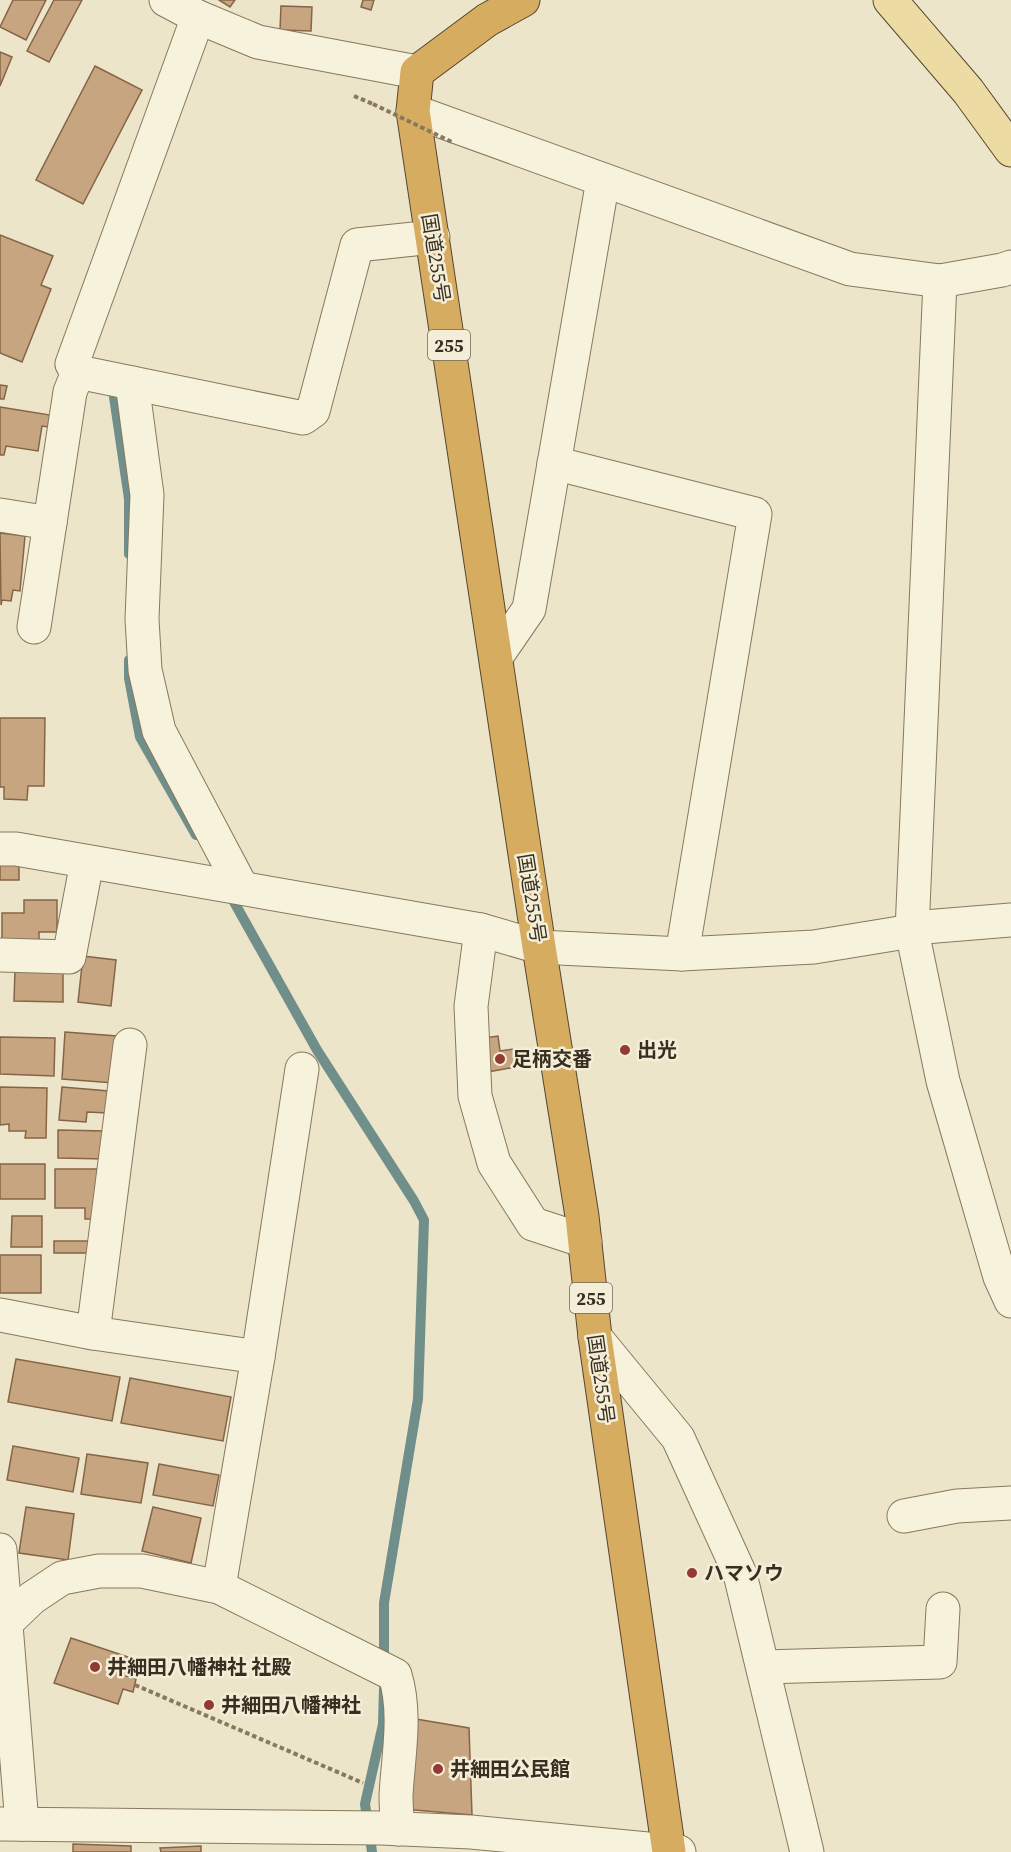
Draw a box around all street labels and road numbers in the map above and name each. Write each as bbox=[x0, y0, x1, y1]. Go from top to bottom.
street label: 国道255号 bbox=[415, 211, 457, 305]
road number: 255 bbox=[428, 330, 470, 360]
street label: 国道255号 bbox=[511, 851, 553, 945]
road number: 255 bbox=[570, 1283, 612, 1313]
street label: 国道255号 bbox=[581, 1332, 621, 1426]

